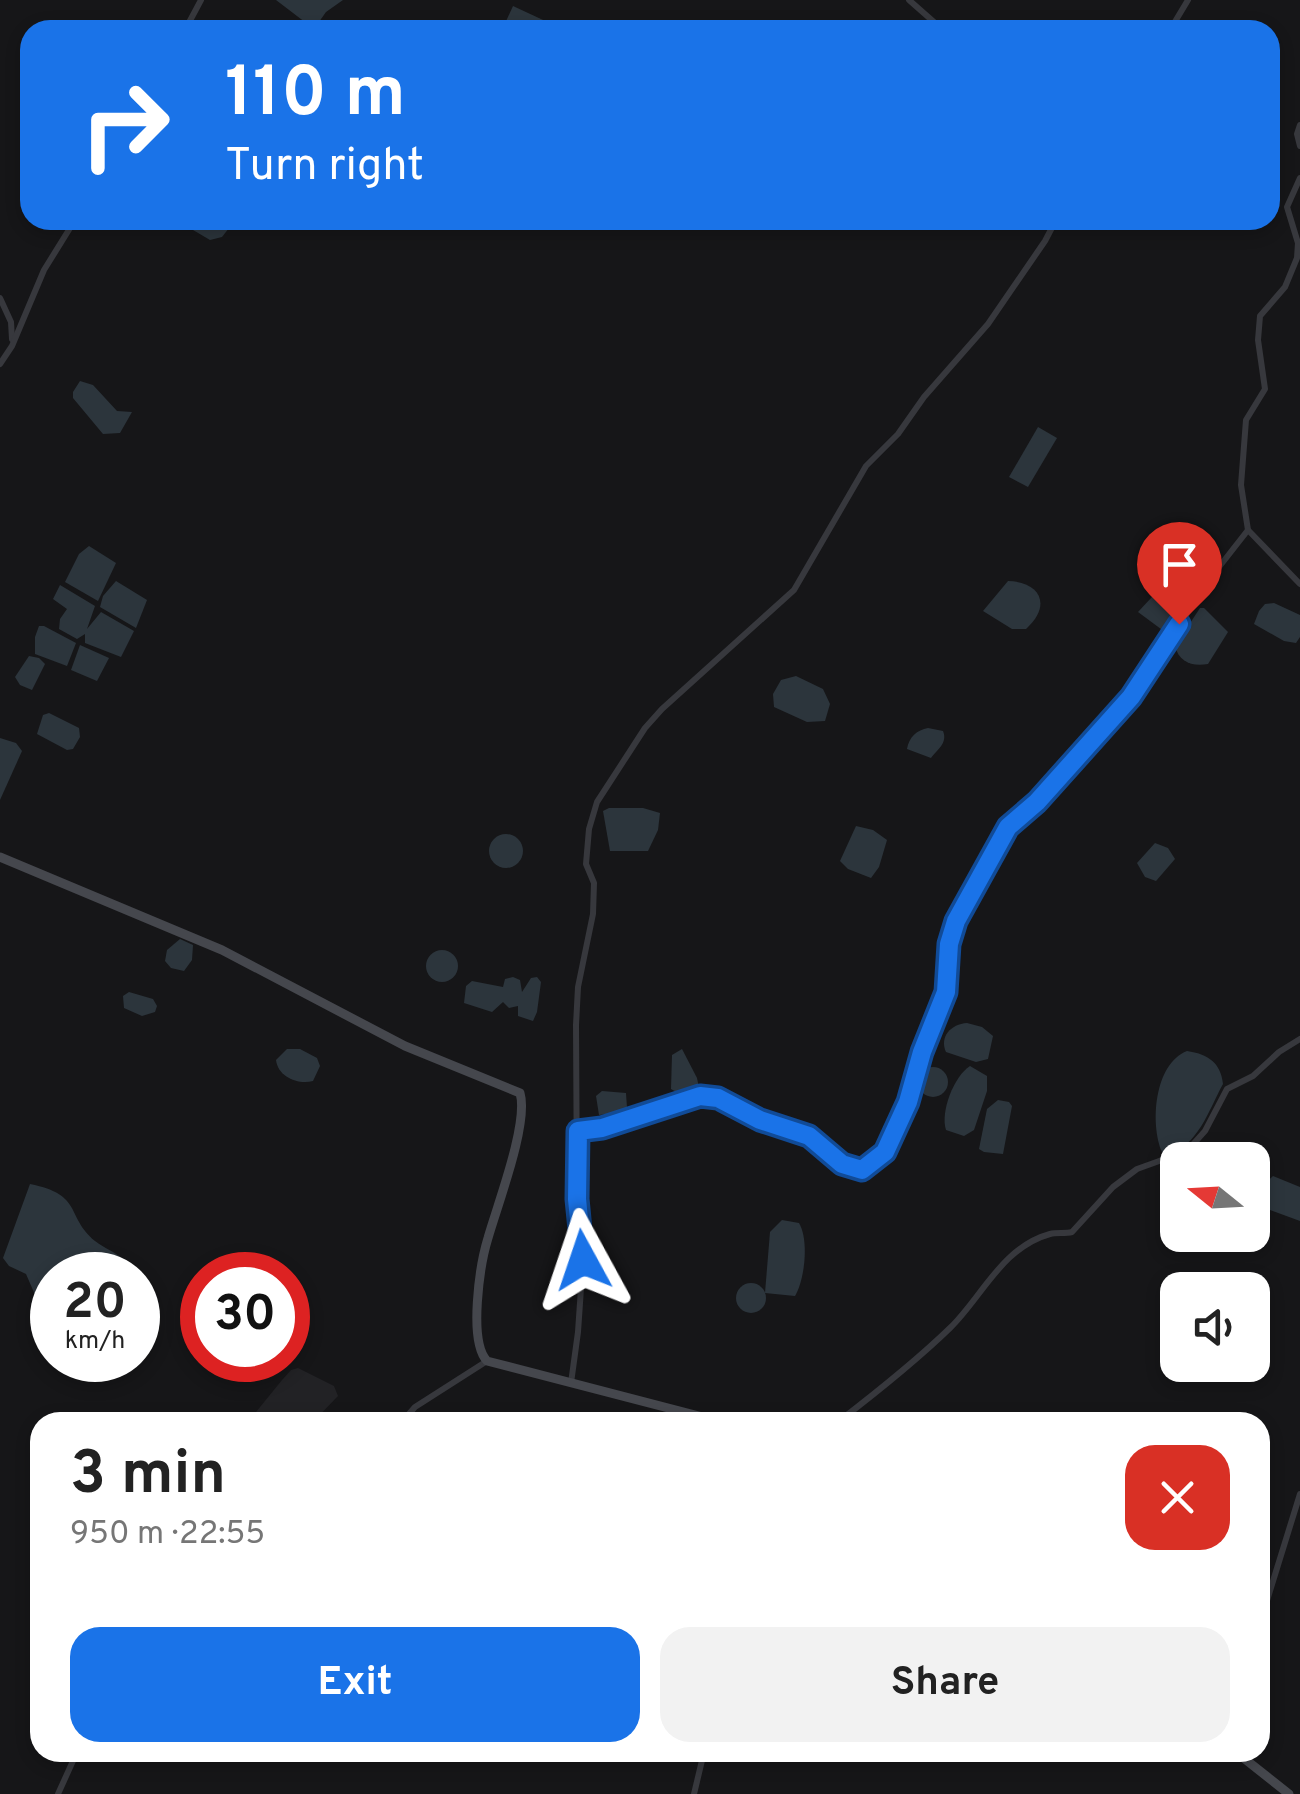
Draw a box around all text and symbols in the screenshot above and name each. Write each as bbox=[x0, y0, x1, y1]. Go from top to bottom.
text: 110 m bbox=[225, 52, 406, 141]
icon: right bbox=[60, 60, 190, 190]
text: Turn right bbox=[225, 139, 424, 196]
pin bbox=[1137, 522, 1222, 625]
icon: arrive bbox=[1152, 537, 1207, 592]
north arrow bbox=[1160, 1142, 1270, 1252]
map controls bbox=[1160, 1142, 1270, 1382]
position arrow bbox=[531, 1208, 635, 1312]
speed limit sign: 30 bbox=[180, 1252, 310, 1382]
button: sound bbox=[1160, 1272, 1270, 1382]
text: 20 bbox=[63, 1273, 127, 1336]
text: km/h bbox=[65, 1326, 125, 1358]
text: 3 min bbox=[70, 1439, 226, 1515]
button: close bbox=[1125, 1445, 1230, 1550]
text: 950 m · 22:55 bbox=[70, 1515, 265, 1555]
button: Exit bbox=[70, 1627, 640, 1742]
button: Share bbox=[660, 1627, 1230, 1742]

